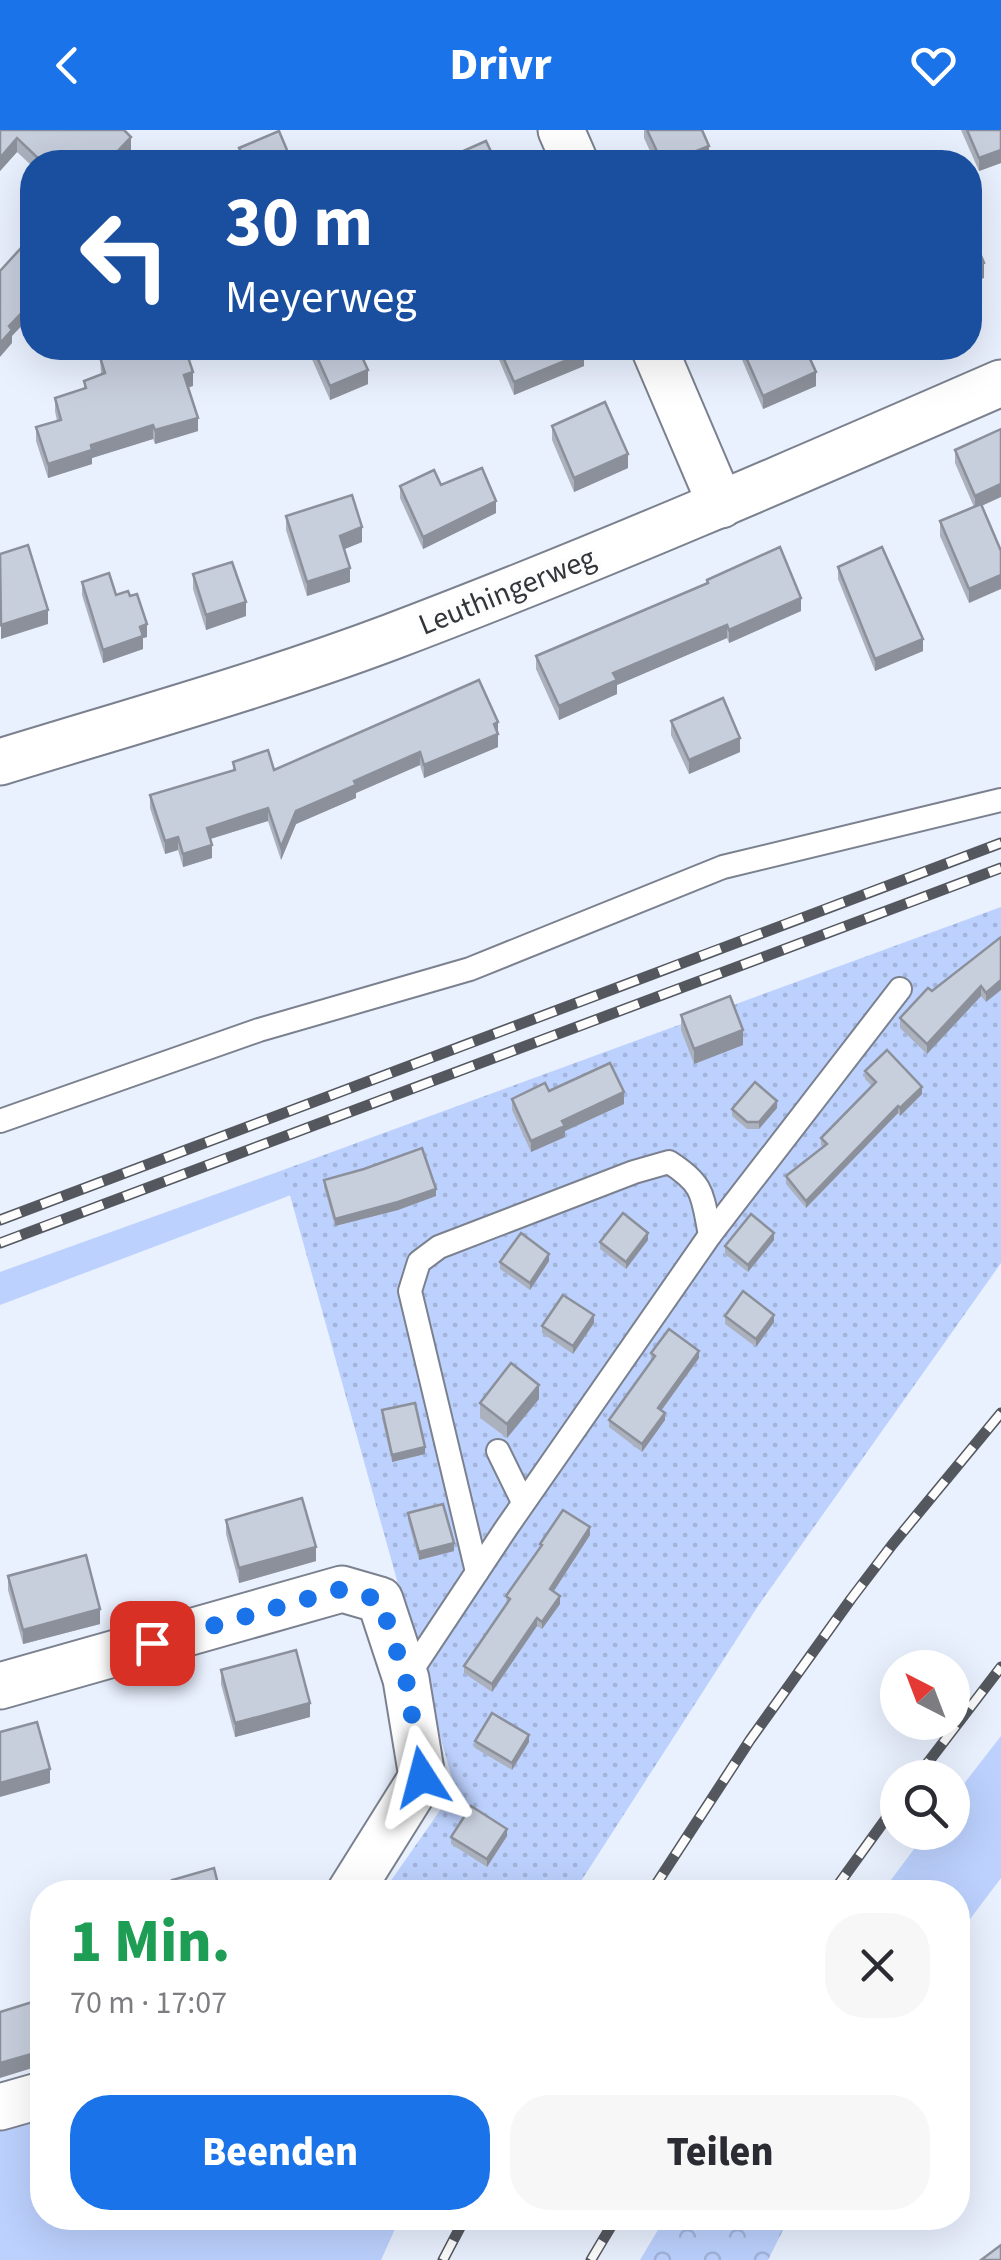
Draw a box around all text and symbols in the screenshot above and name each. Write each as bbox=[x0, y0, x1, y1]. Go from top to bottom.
text: Drivr bbox=[449, 33, 552, 97]
icon: back bbox=[40, 38, 95, 93]
icon: heart bbox=[906, 38, 961, 93]
text: 30 m bbox=[225, 173, 373, 273]
icon: left bbox=[60, 190, 190, 320]
text: Meyerweg bbox=[225, 266, 417, 330]
street label: Leuthingerweg bbox=[412, 536, 602, 646]
pin bbox=[110, 1601, 195, 1686]
icon: arrive bbox=[125, 1616, 180, 1671]
north arrow bbox=[880, 1650, 970, 1740]
map controls bbox=[880, 1650, 970, 1850]
position arrow bbox=[370, 1725, 474, 1829]
button: search bbox=[880, 1760, 970, 1850]
text: 1 Min. bbox=[70, 1900, 230, 1985]
button: close bbox=[825, 1913, 930, 2018]
text: 70 m · 17:07 bbox=[70, 1980, 227, 2026]
button: Beenden bbox=[70, 2095, 490, 2210]
button: Teilen bbox=[510, 2095, 930, 2210]

